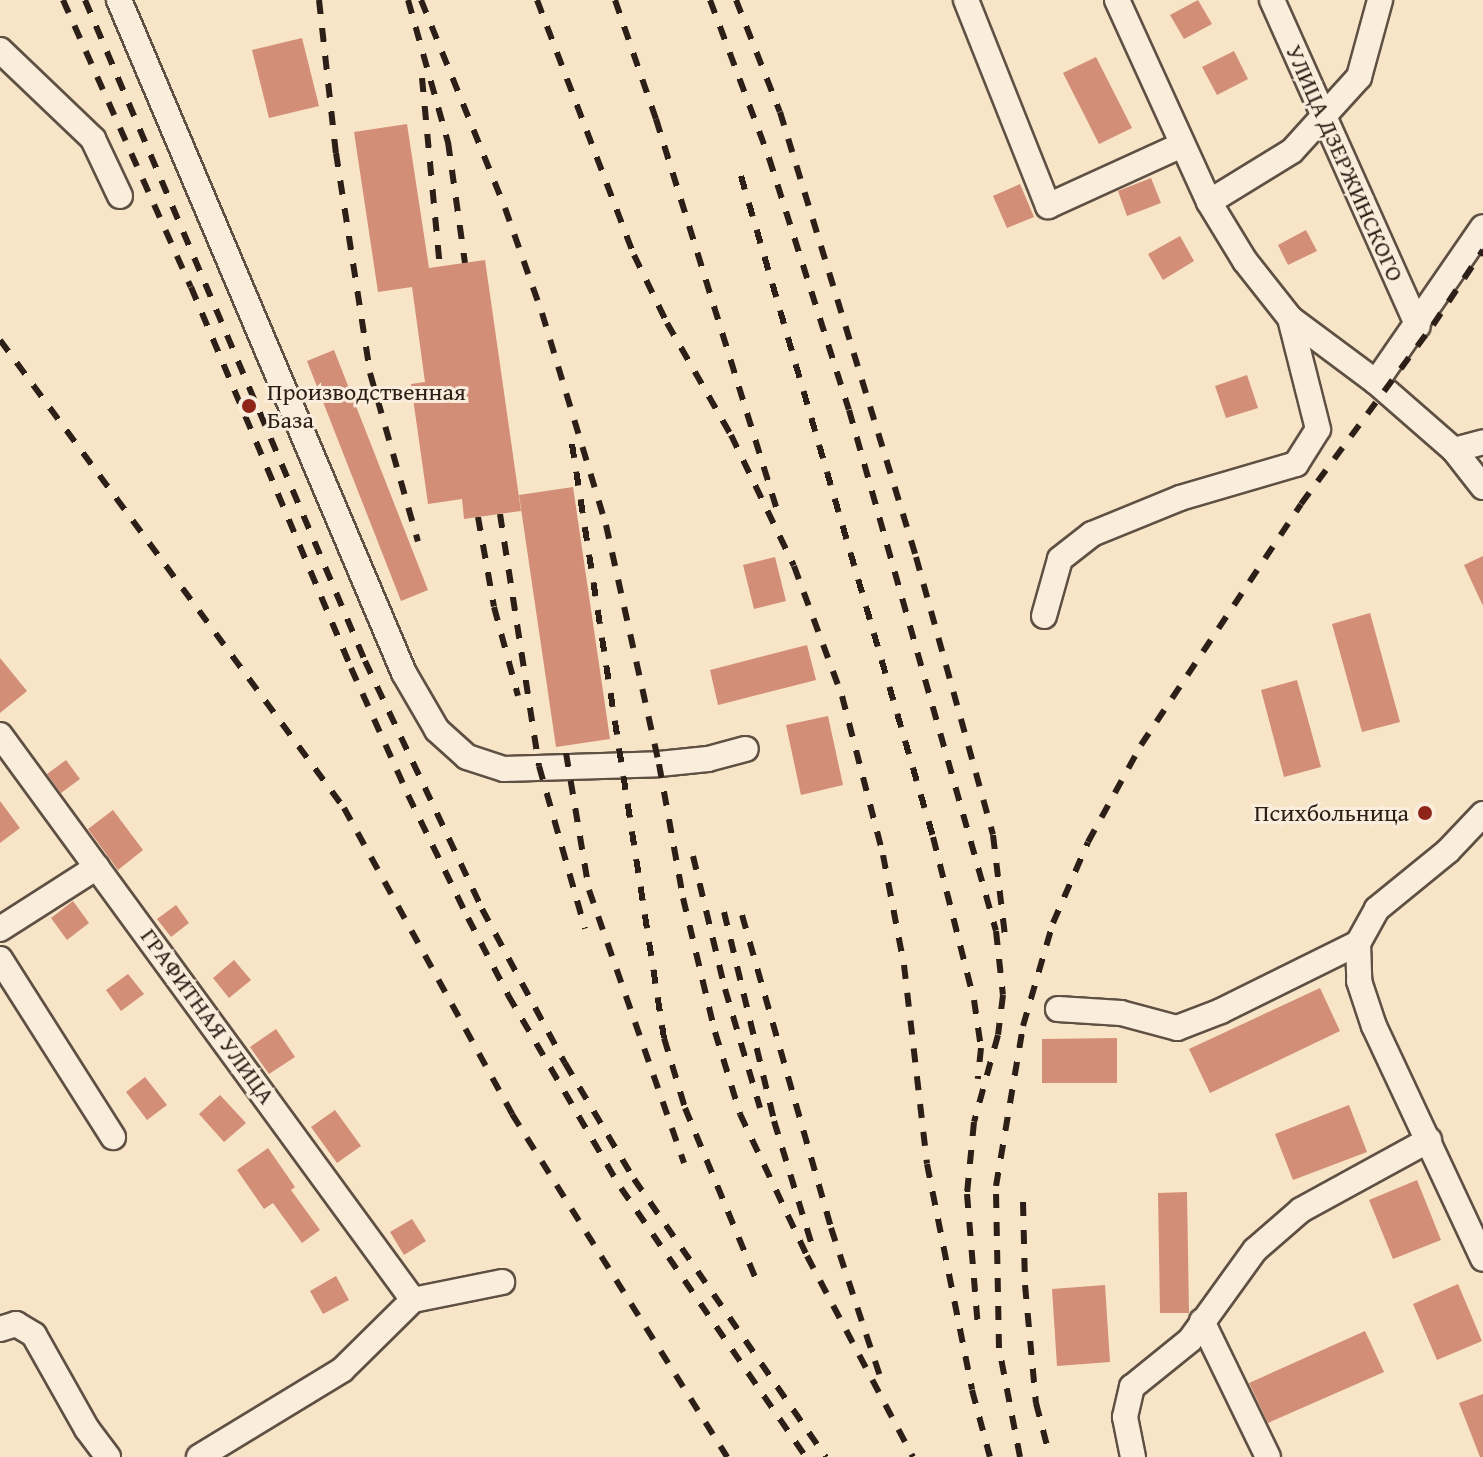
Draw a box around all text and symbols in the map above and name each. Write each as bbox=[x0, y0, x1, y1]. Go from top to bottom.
street label: УЛИЦА ДЗЕРЖИНСКОГО bbox=[1280, 40, 1410, 286]
place label: Производственная База bbox=[267, 378, 466, 434]
marker: Производственная База bbox=[238, 395, 260, 417]
place label: Психбольница bbox=[1254, 799, 1409, 827]
marker: Психбольница bbox=[1416, 804, 1434, 822]
street label: ГРАФИТНАЯ УЛИЦА bbox=[135, 922, 281, 1110]

